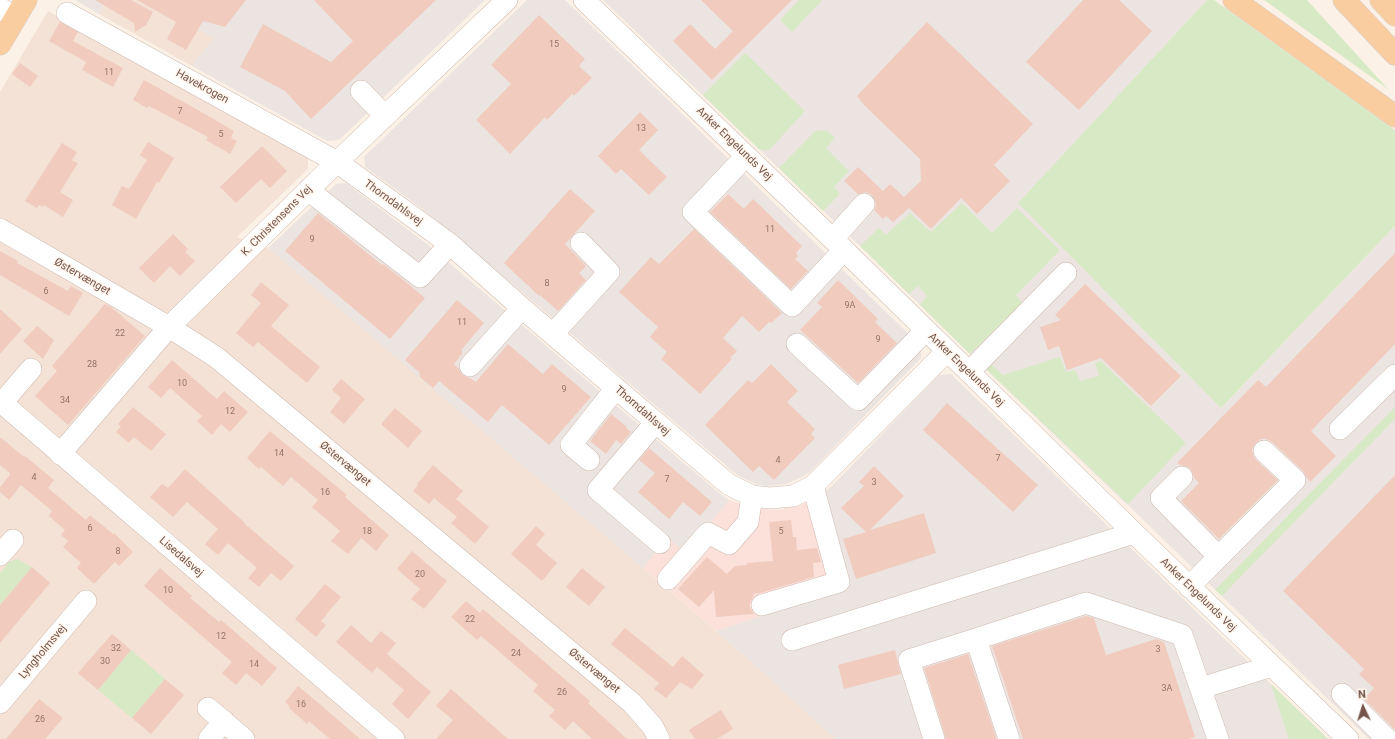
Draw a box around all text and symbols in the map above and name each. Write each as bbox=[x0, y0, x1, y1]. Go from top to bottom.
house number: 15 bbox=[549, 40, 559, 50]
street label: Havekrogen bbox=[173, 67, 231, 107]
house number: 11 bbox=[104, 68, 114, 78]
street label: Anker Engelunds Vej bbox=[693, 105, 775, 183]
house number: 7 bbox=[177, 107, 183, 117]
house number: 13 bbox=[636, 124, 646, 134]
house number: 5 bbox=[218, 130, 224, 140]
street label: Thorndahlsvej bbox=[361, 177, 425, 229]
street label: K. Christensens Vej bbox=[239, 183, 315, 259]
house number: 11 bbox=[765, 225, 775, 235]
house number: 9 bbox=[309, 235, 315, 245]
street label: Østervænget bbox=[52, 256, 112, 298]
house number: 8 bbox=[544, 279, 550, 289]
house number: 6 bbox=[43, 287, 49, 297]
house number: 9A bbox=[845, 301, 855, 311]
house number: 11 bbox=[457, 318, 467, 328]
house number: 22 bbox=[115, 329, 125, 339]
street label: Anker Engelunds Vej bbox=[925, 331, 1007, 409]
house number: 9 bbox=[875, 335, 881, 345]
house number: 28 bbox=[87, 360, 97, 370]
house number: 10 bbox=[177, 379, 187, 389]
street label: Thorndahlsvej bbox=[612, 383, 672, 439]
house number: 9 bbox=[561, 385, 567, 395]
house number: 34 bbox=[60, 396, 70, 406]
house number: 12 bbox=[225, 407, 235, 417]
street label: Østervænget bbox=[317, 439, 373, 489]
house number: 14 bbox=[274, 449, 284, 459]
house number: 7 bbox=[995, 454, 1001, 464]
house number: 4 bbox=[775, 456, 781, 466]
house number: 4 bbox=[31, 473, 37, 483]
house number: 7 bbox=[664, 475, 670, 485]
house number: 3 bbox=[871, 478, 877, 488]
house number: 16 bbox=[320, 488, 330, 498]
house number: 6 bbox=[87, 524, 93, 534]
house number: 18 bbox=[362, 527, 372, 537]
house number: 5 bbox=[778, 527, 784, 537]
street label: Lisedalsvej bbox=[156, 534, 206, 580]
house number: 8 bbox=[115, 547, 121, 557]
street label: Anker Engelunds Vej bbox=[1157, 556, 1239, 634]
house number: 20 bbox=[415, 570, 425, 580]
house number: 10 bbox=[163, 586, 173, 596]
house number: 22 bbox=[465, 615, 475, 625]
street label: Lyngholmsvej bbox=[17, 622, 69, 682]
house number: 12 bbox=[216, 632, 226, 642]
house number: 32 bbox=[111, 644, 121, 654]
house number: 3 bbox=[1155, 645, 1161, 655]
street label: Østervænget bbox=[566, 646, 622, 696]
house number: 24 bbox=[511, 649, 521, 659]
house number: 30 bbox=[100, 657, 110, 667]
house number: 14 bbox=[249, 660, 259, 670]
house number: 3A bbox=[1162, 684, 1172, 694]
north arrow bbox=[1343, 687, 1383, 727]
house number: 26 bbox=[557, 688, 567, 698]
text: N bbox=[1358, 688, 1366, 701]
house number: 16 bbox=[296, 700, 306, 710]
house number: 26 bbox=[35, 715, 45, 725]

